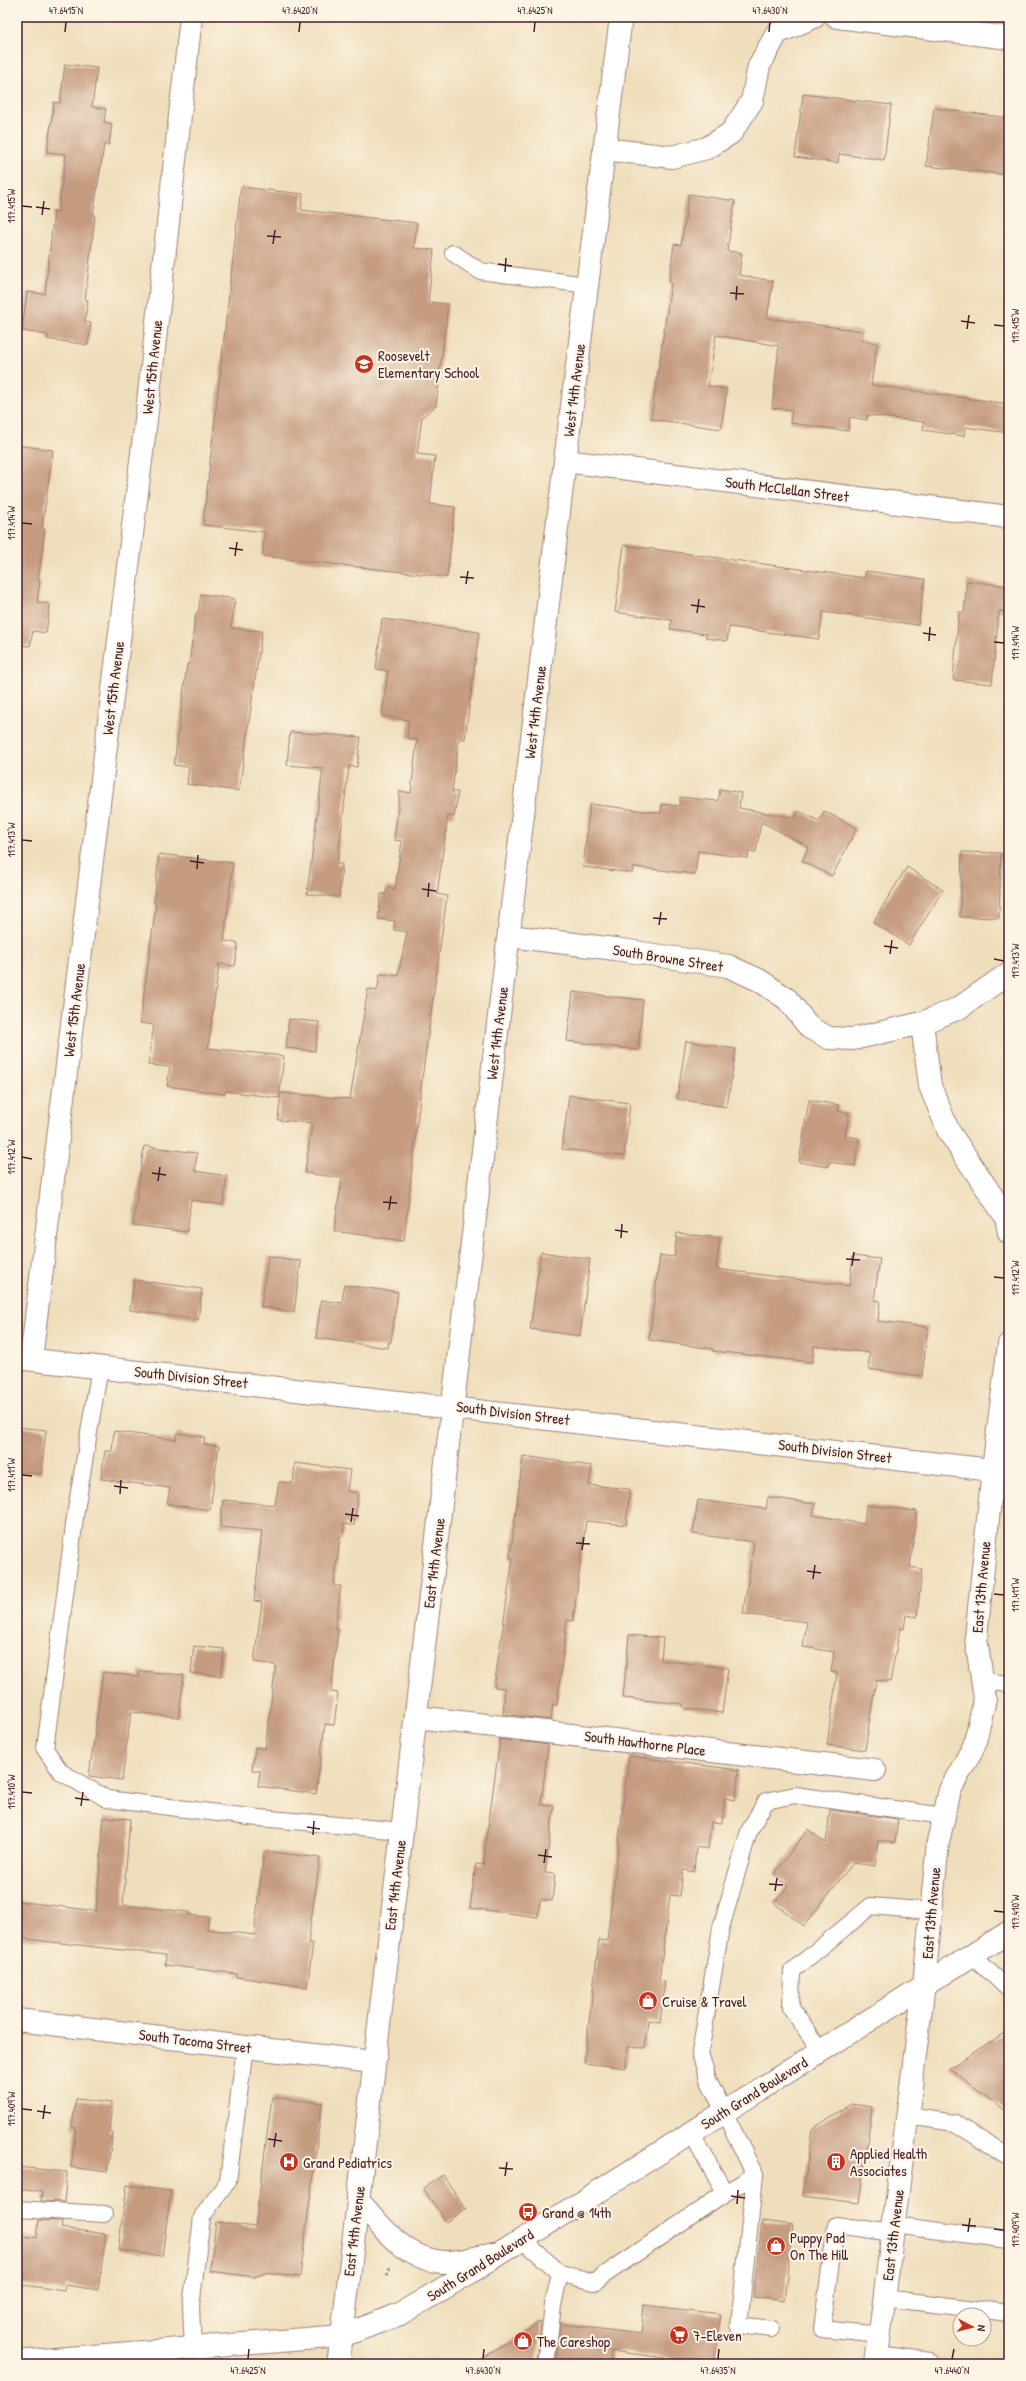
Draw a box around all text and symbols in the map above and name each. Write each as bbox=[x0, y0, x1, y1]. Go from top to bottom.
text: 47.6415°N bbox=[49, 4, 83, 17]
text: 47.6420°N bbox=[282, 4, 318, 17]
text: 47.6425°N bbox=[517, 4, 553, 17]
text: 47.6430°N bbox=[752, 4, 788, 17]
text: 117.415°W bbox=[5, 188, 18, 223]
text: 117.415°W bbox=[1009, 308, 1022, 343]
street label: West 15th Avenue bbox=[137, 319, 167, 415]
street label: West 14th Avenue bbox=[558, 342, 590, 438]
place label: Roosevelt Elementary School bbox=[378, 345, 479, 383]
school or university icon: Roosevelt Elementary School bbox=[353, 353, 375, 375]
street label: South McClellan Street bbox=[724, 471, 851, 507]
text: 117.414°W bbox=[5, 505, 18, 540]
text: 117.414°W bbox=[1009, 625, 1022, 660]
street label: West 15th Avenue bbox=[97, 640, 129, 736]
street label: West 14th Avenue bbox=[519, 664, 551, 760]
text: 117.413°W bbox=[5, 822, 18, 857]
street label: South Browne Street bbox=[611, 939, 725, 977]
text: 117.413°W bbox=[1009, 943, 1022, 978]
street label: West 15th Avenue bbox=[58, 962, 90, 1058]
street label: West 14th Avenue bbox=[481, 985, 513, 1081]
text: 117.412°W bbox=[5, 1139, 18, 1174]
text: 117.412°W bbox=[1009, 1260, 1022, 1295]
street label: South Division Street bbox=[133, 1361, 250, 1393]
street label: South Division Street bbox=[455, 1396, 572, 1430]
street label: South Division Street bbox=[777, 1434, 894, 1468]
text: 117.411°W bbox=[5, 1457, 18, 1492]
street label: East 14th Avenue bbox=[418, 1517, 450, 1609]
street label: East 13th Avenue bbox=[967, 1540, 995, 1634]
text: 117.411°W bbox=[1009, 1577, 1022, 1612]
street label: South Hawthorne Place bbox=[583, 1725, 707, 1761]
text: 117.410°W bbox=[5, 1774, 18, 1809]
street label: East 14th Avenue bbox=[379, 1839, 411, 1931]
street label: East 13th Avenue bbox=[917, 1866, 945, 1960]
text: 117.410°W bbox=[1009, 1894, 1022, 1929]
shop icon: Cruise & Travel bbox=[637, 1990, 659, 2012]
place label: Cruise & Travel bbox=[662, 1991, 747, 2012]
street label: South Tacoma Street bbox=[138, 2024, 253, 2058]
street label: South Grand Boulevard bbox=[697, 2052, 811, 2134]
text: 117.409°W bbox=[5, 2091, 18, 2126]
place label: Applied Health Associates bbox=[850, 2143, 927, 2181]
hospital icon: Grand Pediatrics bbox=[278, 2151, 300, 2173]
building icon: Applied Health Associates bbox=[825, 2151, 847, 2173]
place label: Grand Pediatrics bbox=[303, 2152, 392, 2173]
street label: East 14th Avenue bbox=[338, 2185, 370, 2277]
street label: East 13th Avenue bbox=[877, 2188, 909, 2282]
bus stop icon: Grand @ 14th bbox=[517, 2201, 539, 2223]
place label: Grand @ 14th bbox=[542, 2202, 611, 2223]
text: 117.409°W bbox=[1009, 2212, 1022, 2247]
street label: South Grand Boulevard bbox=[423, 2224, 537, 2306]
place label: Puppy Pad On The Hill bbox=[790, 2227, 849, 2265]
shop icon: Puppy Pad On The Hill bbox=[765, 2235, 787, 2257]
north arrow bbox=[952, 2307, 992, 2347]
supermarket icon: 7-Eleven bbox=[668, 2324, 690, 2346]
text: N bbox=[975, 2324, 989, 2332]
place label: 7-Eleven bbox=[693, 2325, 742, 2346]
shop icon: The Careshop bbox=[512, 2330, 534, 2352]
place label: The Careshop bbox=[537, 2331, 611, 2352]
text: 47.6425°N bbox=[230, 2364, 266, 2377]
text: 47.6430°N bbox=[465, 2364, 501, 2377]
text: 47.6435°N bbox=[701, 2364, 735, 2377]
text: 47.6440°N bbox=[935, 2364, 969, 2377]

